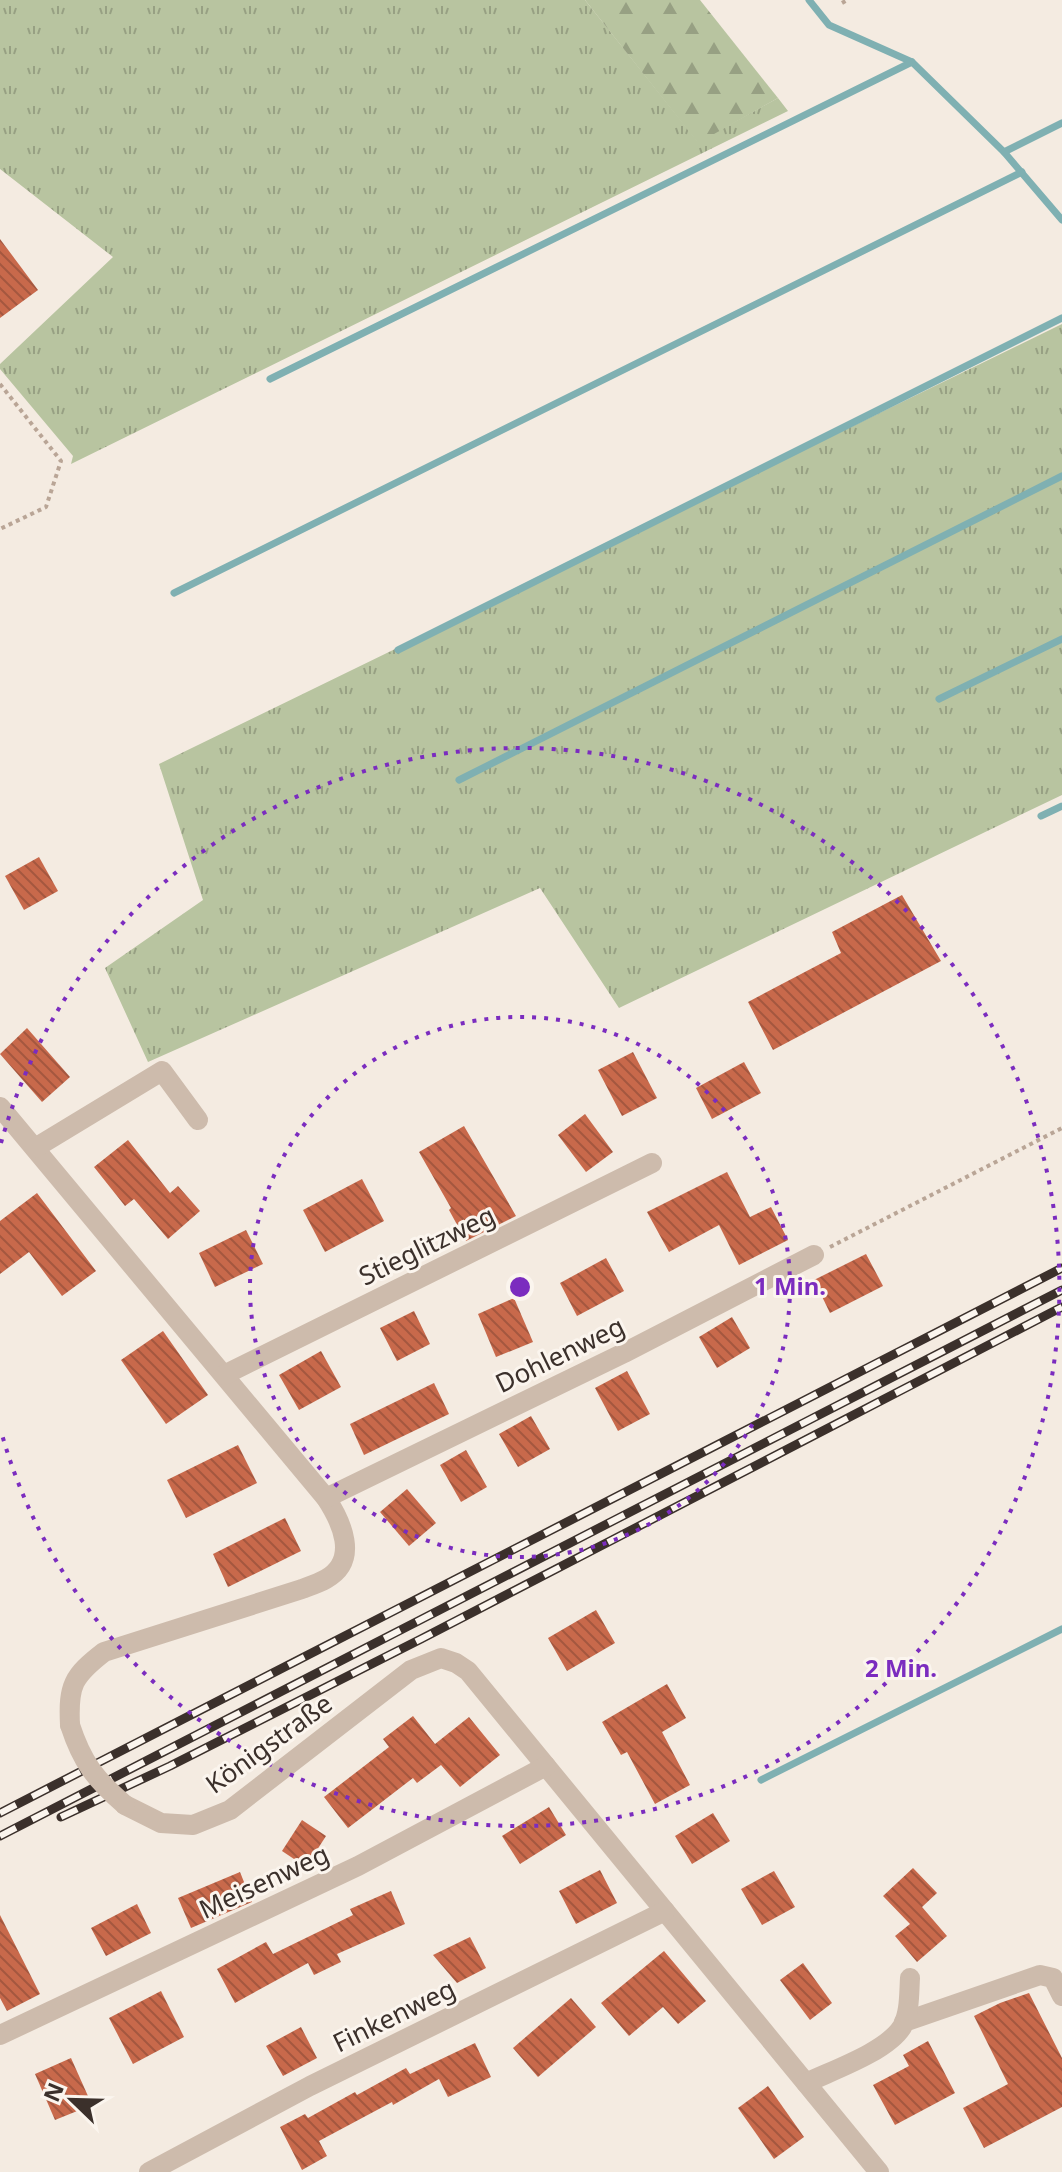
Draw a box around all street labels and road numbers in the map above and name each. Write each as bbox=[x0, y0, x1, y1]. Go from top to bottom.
street label: Stieglitzweg bbox=[353, 1197, 501, 1294]
street label: Dohlenweg bbox=[489, 1307, 630, 1401]
street label: Königstraße bbox=[198, 1685, 339, 1801]
street label: Meisenweg bbox=[193, 1835, 334, 1927]
street label: Finkenweg bbox=[326, 1970, 461, 2060]

